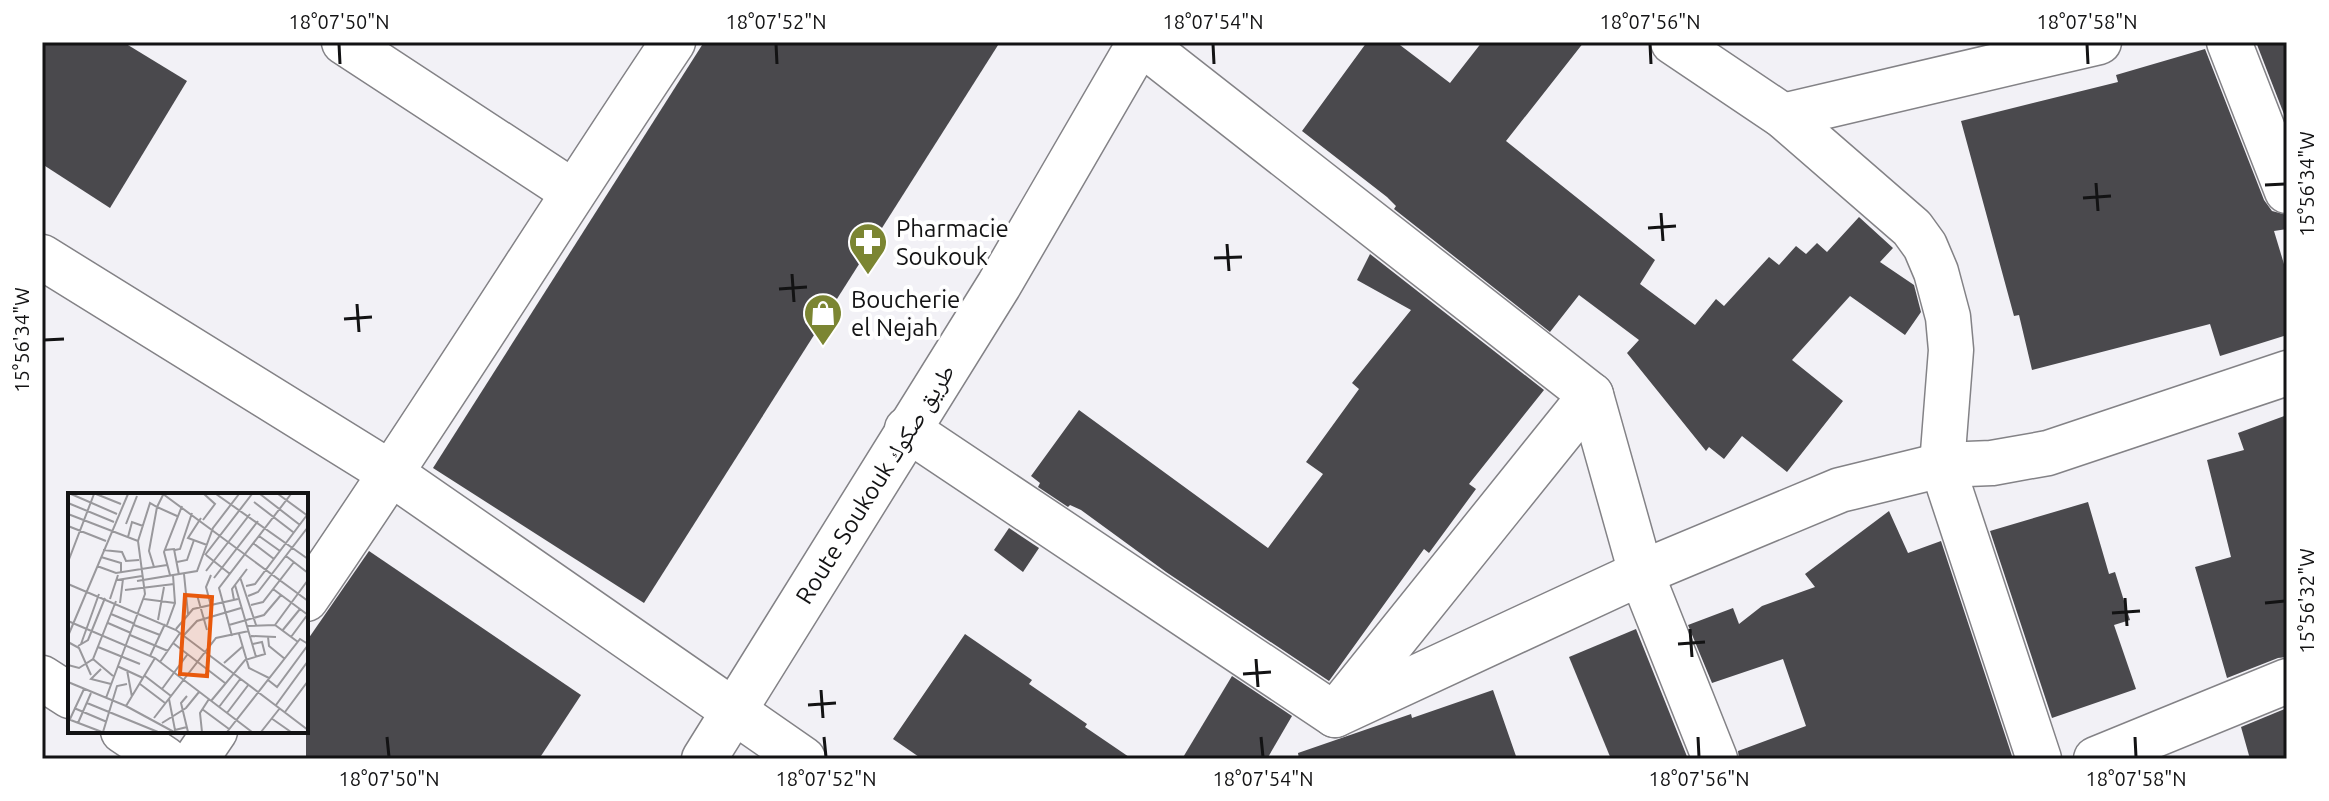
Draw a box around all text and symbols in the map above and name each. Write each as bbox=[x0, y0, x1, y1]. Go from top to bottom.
text: 18°07'50"N bbox=[288, 10, 390, 33]
text: 18°07'52"N bbox=[725, 10, 827, 33]
text: 18°07'54"N bbox=[1162, 10, 1264, 33]
text: 18°07'56"N bbox=[1599, 10, 1701, 33]
text: 18°07'58"N bbox=[2036, 10, 2138, 33]
text: 15°56'34"W bbox=[2295, 131, 2318, 237]
place label: Pharmacie Soukouk bbox=[896, 215, 1009, 270]
pharmacy icon: Pharmacie Soukouk bbox=[847, 221, 889, 276]
place label: Boucherie el Nejah bbox=[851, 286, 960, 341]
text: 15°56'34"W bbox=[10, 287, 33, 393]
shop icon: Boucherie el Nejah bbox=[802, 292, 844, 347]
street label: Route Soukouk طريق صكوك bbox=[790, 359, 961, 609]
inset map bbox=[68, 493, 308, 733]
text: 15°56'32"W bbox=[2295, 548, 2318, 654]
text: 18°07'50"N bbox=[338, 767, 440, 790]
text: 18°07'52"N bbox=[775, 767, 877, 790]
text: 18°07'54"N bbox=[1212, 767, 1314, 790]
text: 18°07'56"N bbox=[1648, 767, 1750, 790]
text: 18°07'58"N bbox=[2085, 767, 2187, 790]

